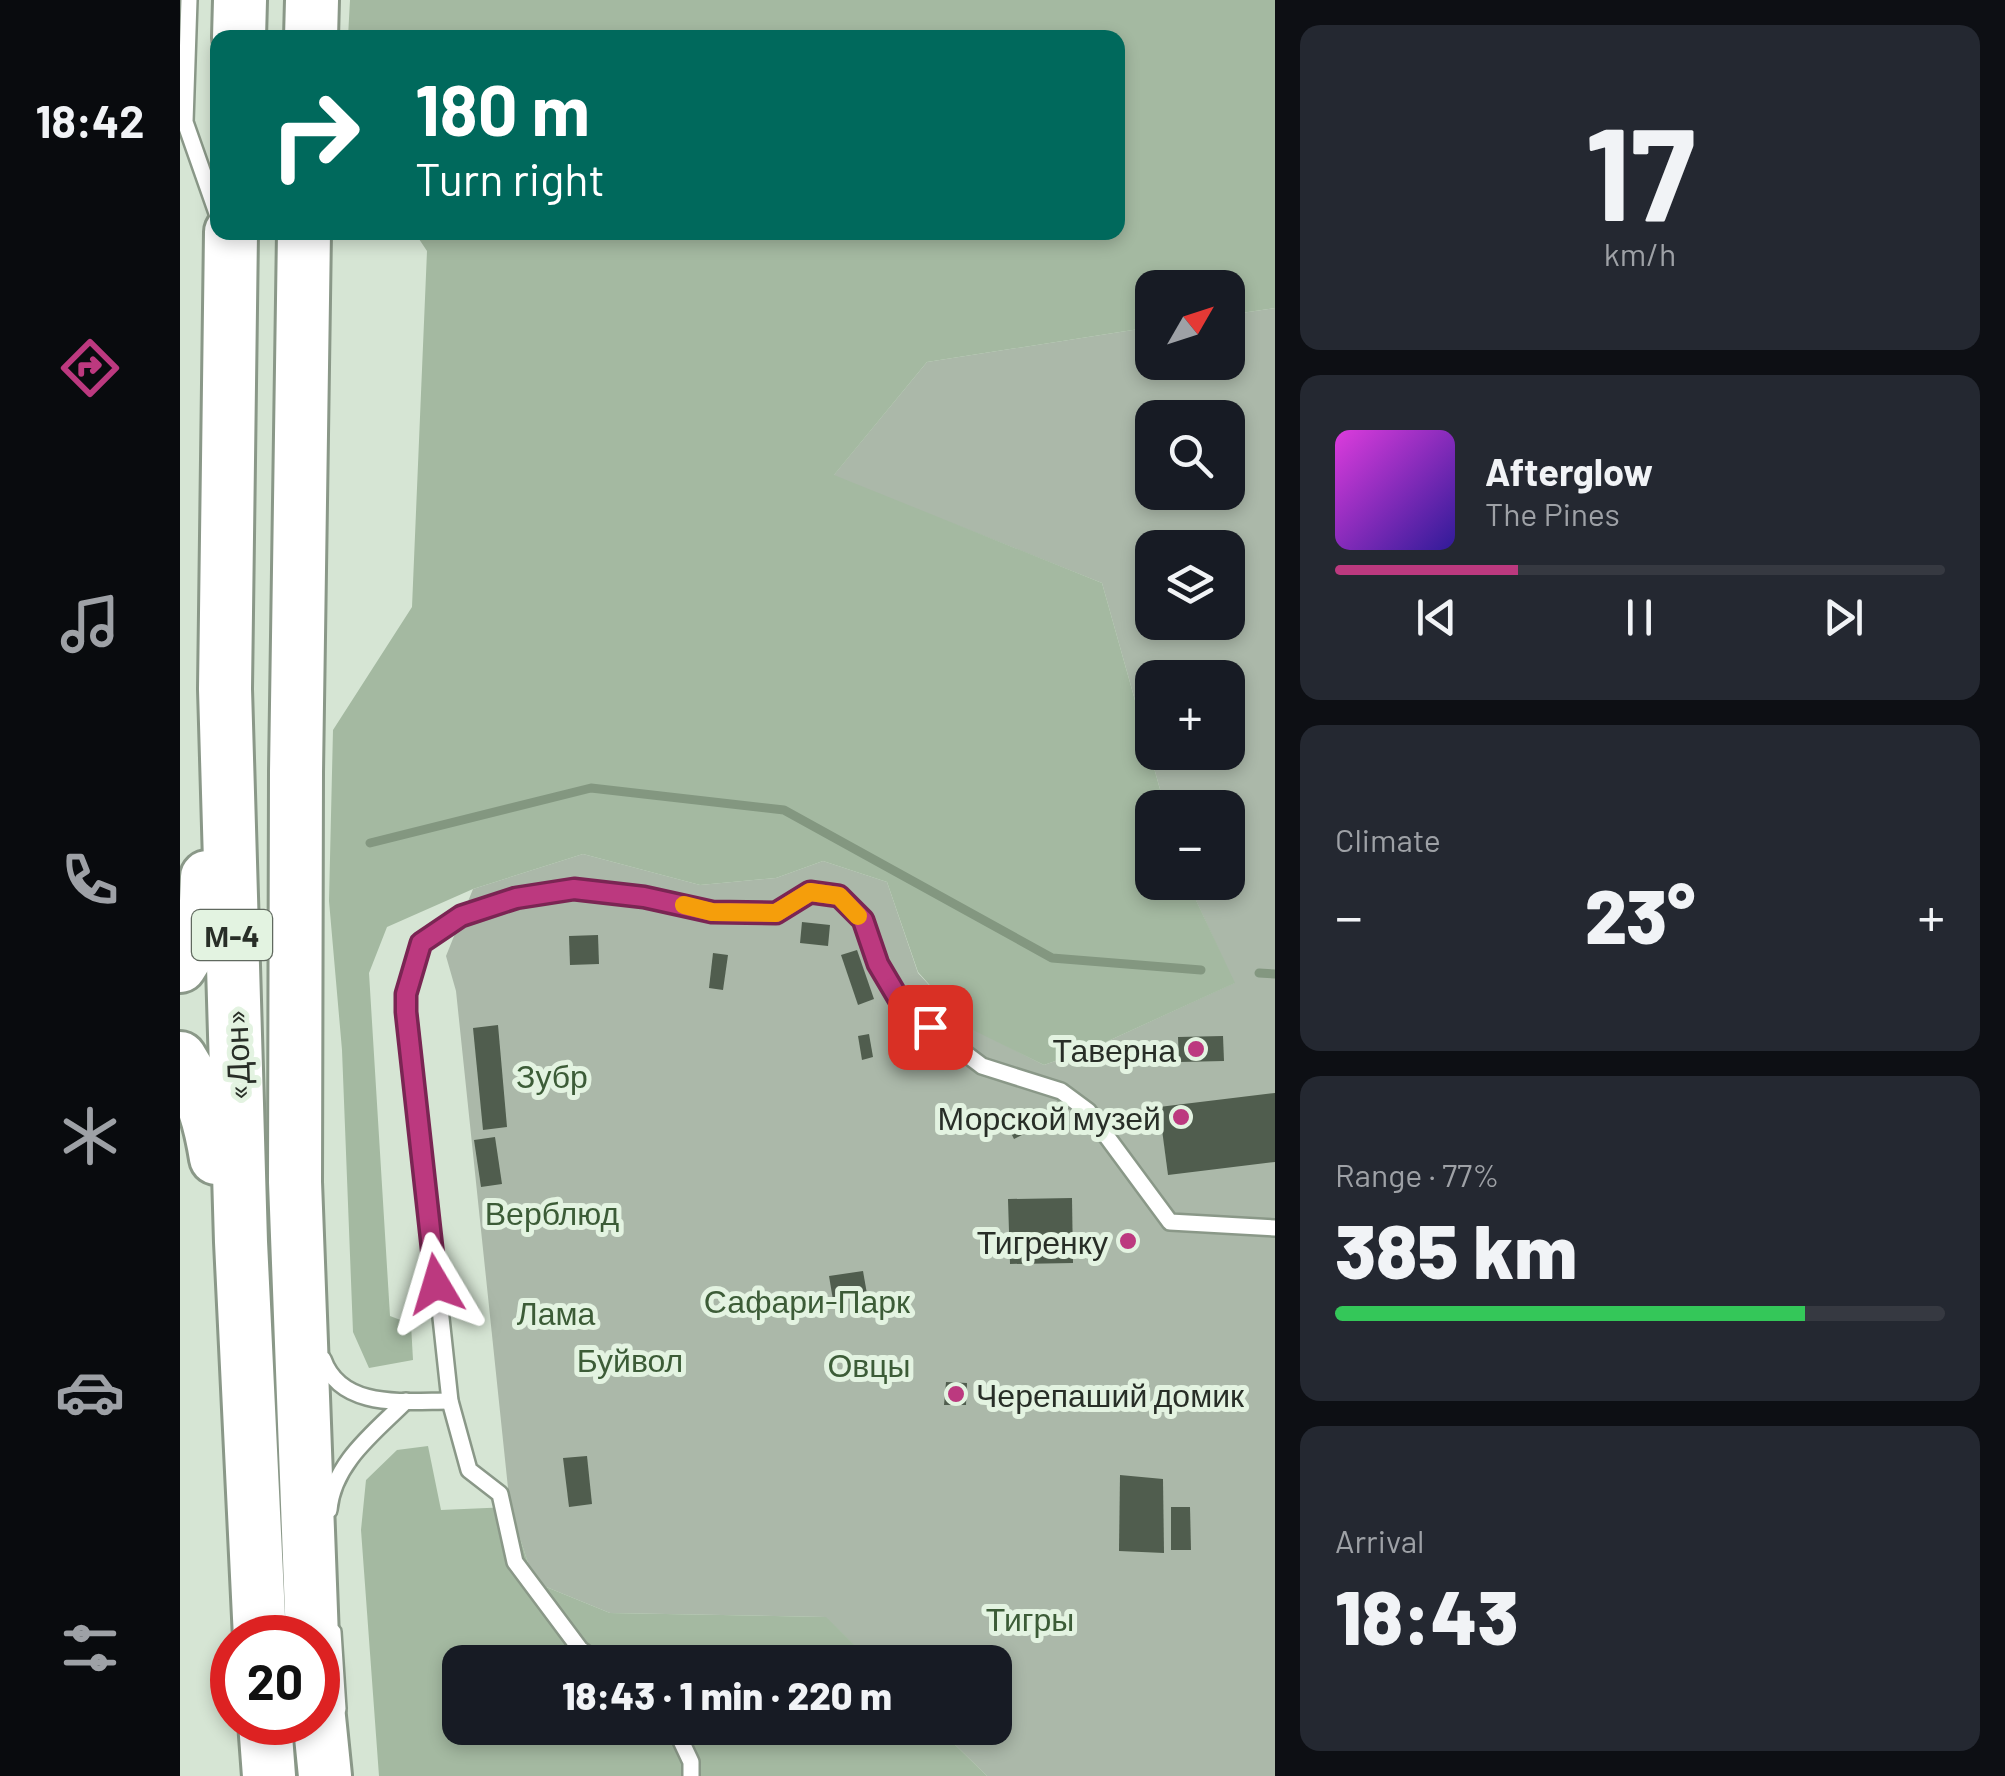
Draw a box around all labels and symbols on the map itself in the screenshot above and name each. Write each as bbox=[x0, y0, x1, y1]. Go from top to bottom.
north arrow bbox=[1135, 270, 1245, 380]
road number: М-4 bbox=[192, 910, 272, 960]
pin bbox=[888, 985, 973, 1070]
street label: «Дон» bbox=[215, 1008, 258, 1102]
place label: Таверна bbox=[1052, 1030, 1176, 1069]
marker: Таверна bbox=[1185, 1038, 1207, 1060]
park label: Зубр bbox=[516, 1056, 588, 1095]
place label: Морской музей bbox=[938, 1098, 1161, 1137]
marker: Морской музей bbox=[1170, 1106, 1192, 1128]
park label: Верблюд bbox=[485, 1193, 620, 1232]
place label: Тигренку bbox=[977, 1222, 1108, 1261]
marker: Тигренку bbox=[1117, 1230, 1139, 1252]
position arrow bbox=[384, 1232, 488, 1336]
park label: Сафари-Парк bbox=[704, 1281, 911, 1320]
park label: Лама bbox=[517, 1293, 596, 1331]
park label: Буйвол bbox=[577, 1340, 683, 1379]
park label: Овцы bbox=[827, 1345, 911, 1384]
place label: Черепаший домик bbox=[976, 1375, 1245, 1414]
marker: Черепаший домик bbox=[945, 1383, 967, 1405]
park label: Тигры bbox=[986, 1599, 1074, 1638]
speed limit sign: 20 bbox=[210, 1615, 340, 1745]

